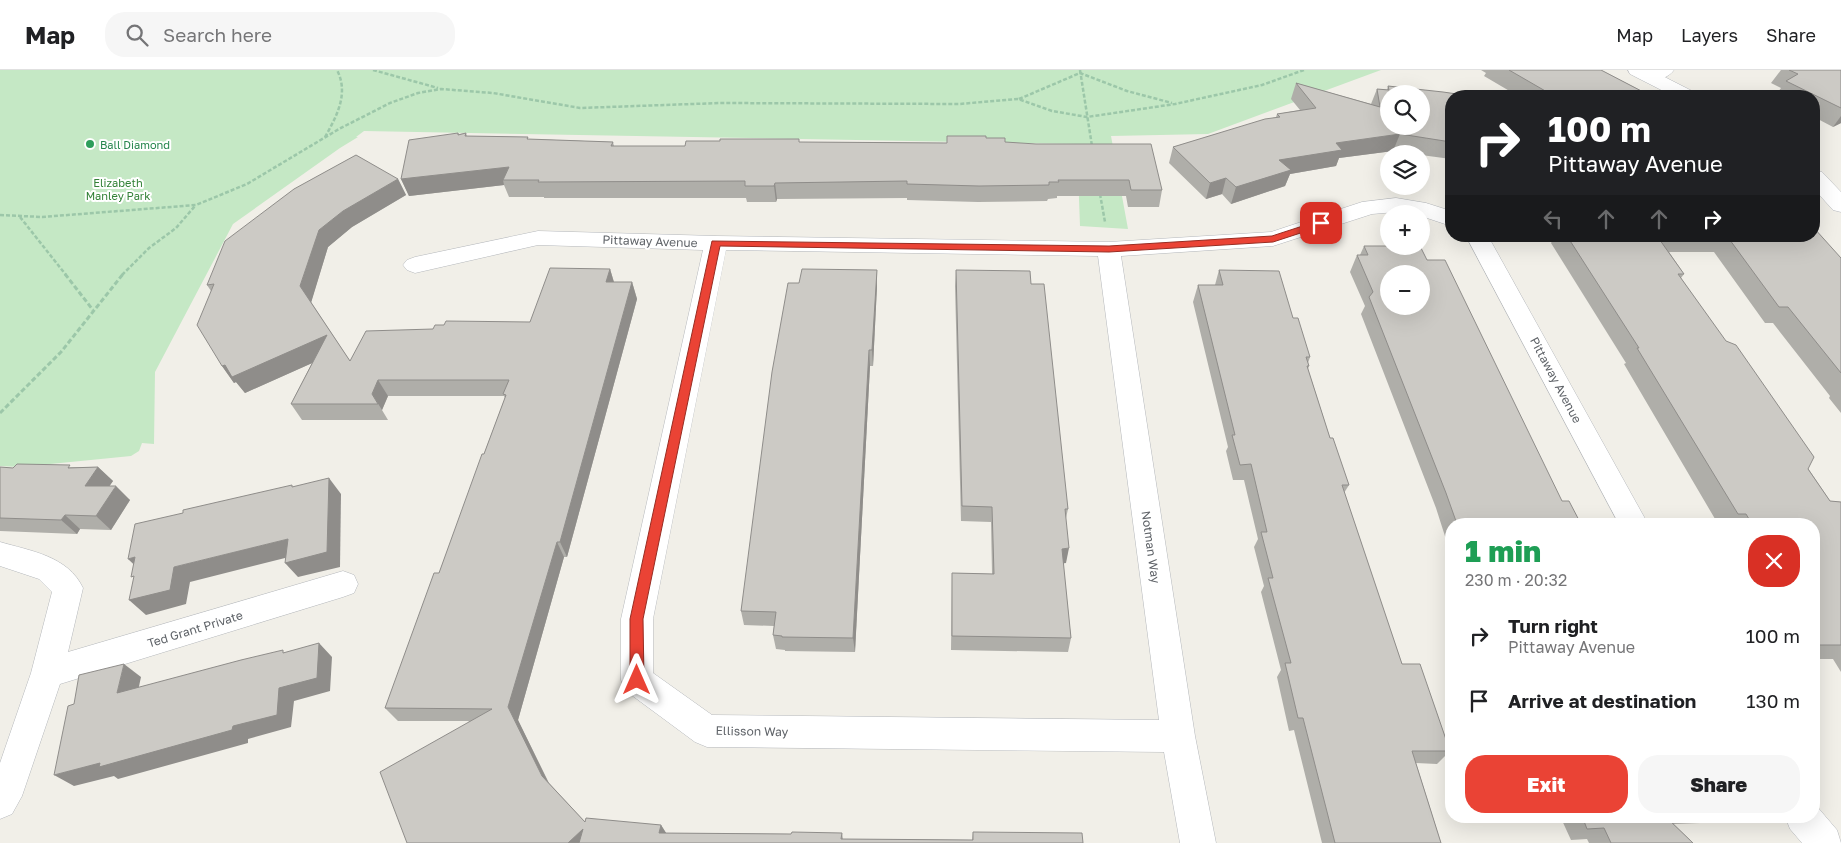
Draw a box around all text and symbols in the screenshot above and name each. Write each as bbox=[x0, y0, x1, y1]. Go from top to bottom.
search box bbox=[105, 12, 455, 57]
text: Map bbox=[25, 20, 75, 49]
icon: search bbox=[123, 21, 151, 49]
text: Search here bbox=[163, 23, 272, 46]
text: Map bbox=[1616, 24, 1653, 46]
text: Layers bbox=[1681, 24, 1738, 46]
text: Share bbox=[1766, 24, 1816, 46]
map controls bbox=[1380, 85, 1430, 315]
button: search bbox=[1380, 85, 1430, 135]
text: 100 m bbox=[1548, 108, 1651, 150]
icon: right bbox=[1465, 110, 1530, 175]
marker: Ball Diamond bbox=[84, 138, 96, 150]
place label: Ball Diamond bbox=[100, 138, 170, 151]
button: layers bbox=[1380, 145, 1430, 195]
text: Pittaway Avenue bbox=[1548, 150, 1723, 177]
park label: Elizabeth Manley Park bbox=[86, 176, 150, 202]
pin bbox=[1300, 202, 1342, 244]
button: + bbox=[1380, 205, 1430, 255]
icon: left bbox=[1539, 205, 1567, 233]
icon: ahead bbox=[1592, 205, 1620, 233]
icon: ahead bbox=[1645, 205, 1673, 233]
icon: right bbox=[1698, 205, 1726, 233]
icon: arrive bbox=[1307, 209, 1335, 237]
street label: Pittaway Avenue bbox=[602, 232, 698, 250]
button: − bbox=[1380, 265, 1430, 315]
street label: Pittaway Avenue bbox=[1527, 334, 1585, 426]
street label: Notman Way bbox=[1138, 510, 1164, 585]
text: 1 min bbox=[1465, 533, 1541, 569]
button: close bbox=[1748, 535, 1800, 587]
text: 230 m · 20:32 bbox=[1465, 570, 1567, 590]
street label: Ted Grant Private bbox=[145, 607, 245, 651]
text: Turn right bbox=[1508, 614, 1598, 637]
icon: right bbox=[1465, 622, 1493, 650]
text: 100 m bbox=[1746, 624, 1800, 647]
text: Pittaway Avenue bbox=[1508, 637, 1635, 657]
position arrow bbox=[610, 653, 662, 705]
icon: arrive bbox=[1465, 687, 1493, 715]
text: Arrive at destination bbox=[1508, 689, 1696, 712]
text: 130 m bbox=[1746, 689, 1800, 712]
street label: Ellisson Way bbox=[715, 723, 789, 739]
button: Exit bbox=[1465, 755, 1628, 813]
button: Share bbox=[1638, 755, 1800, 813]

